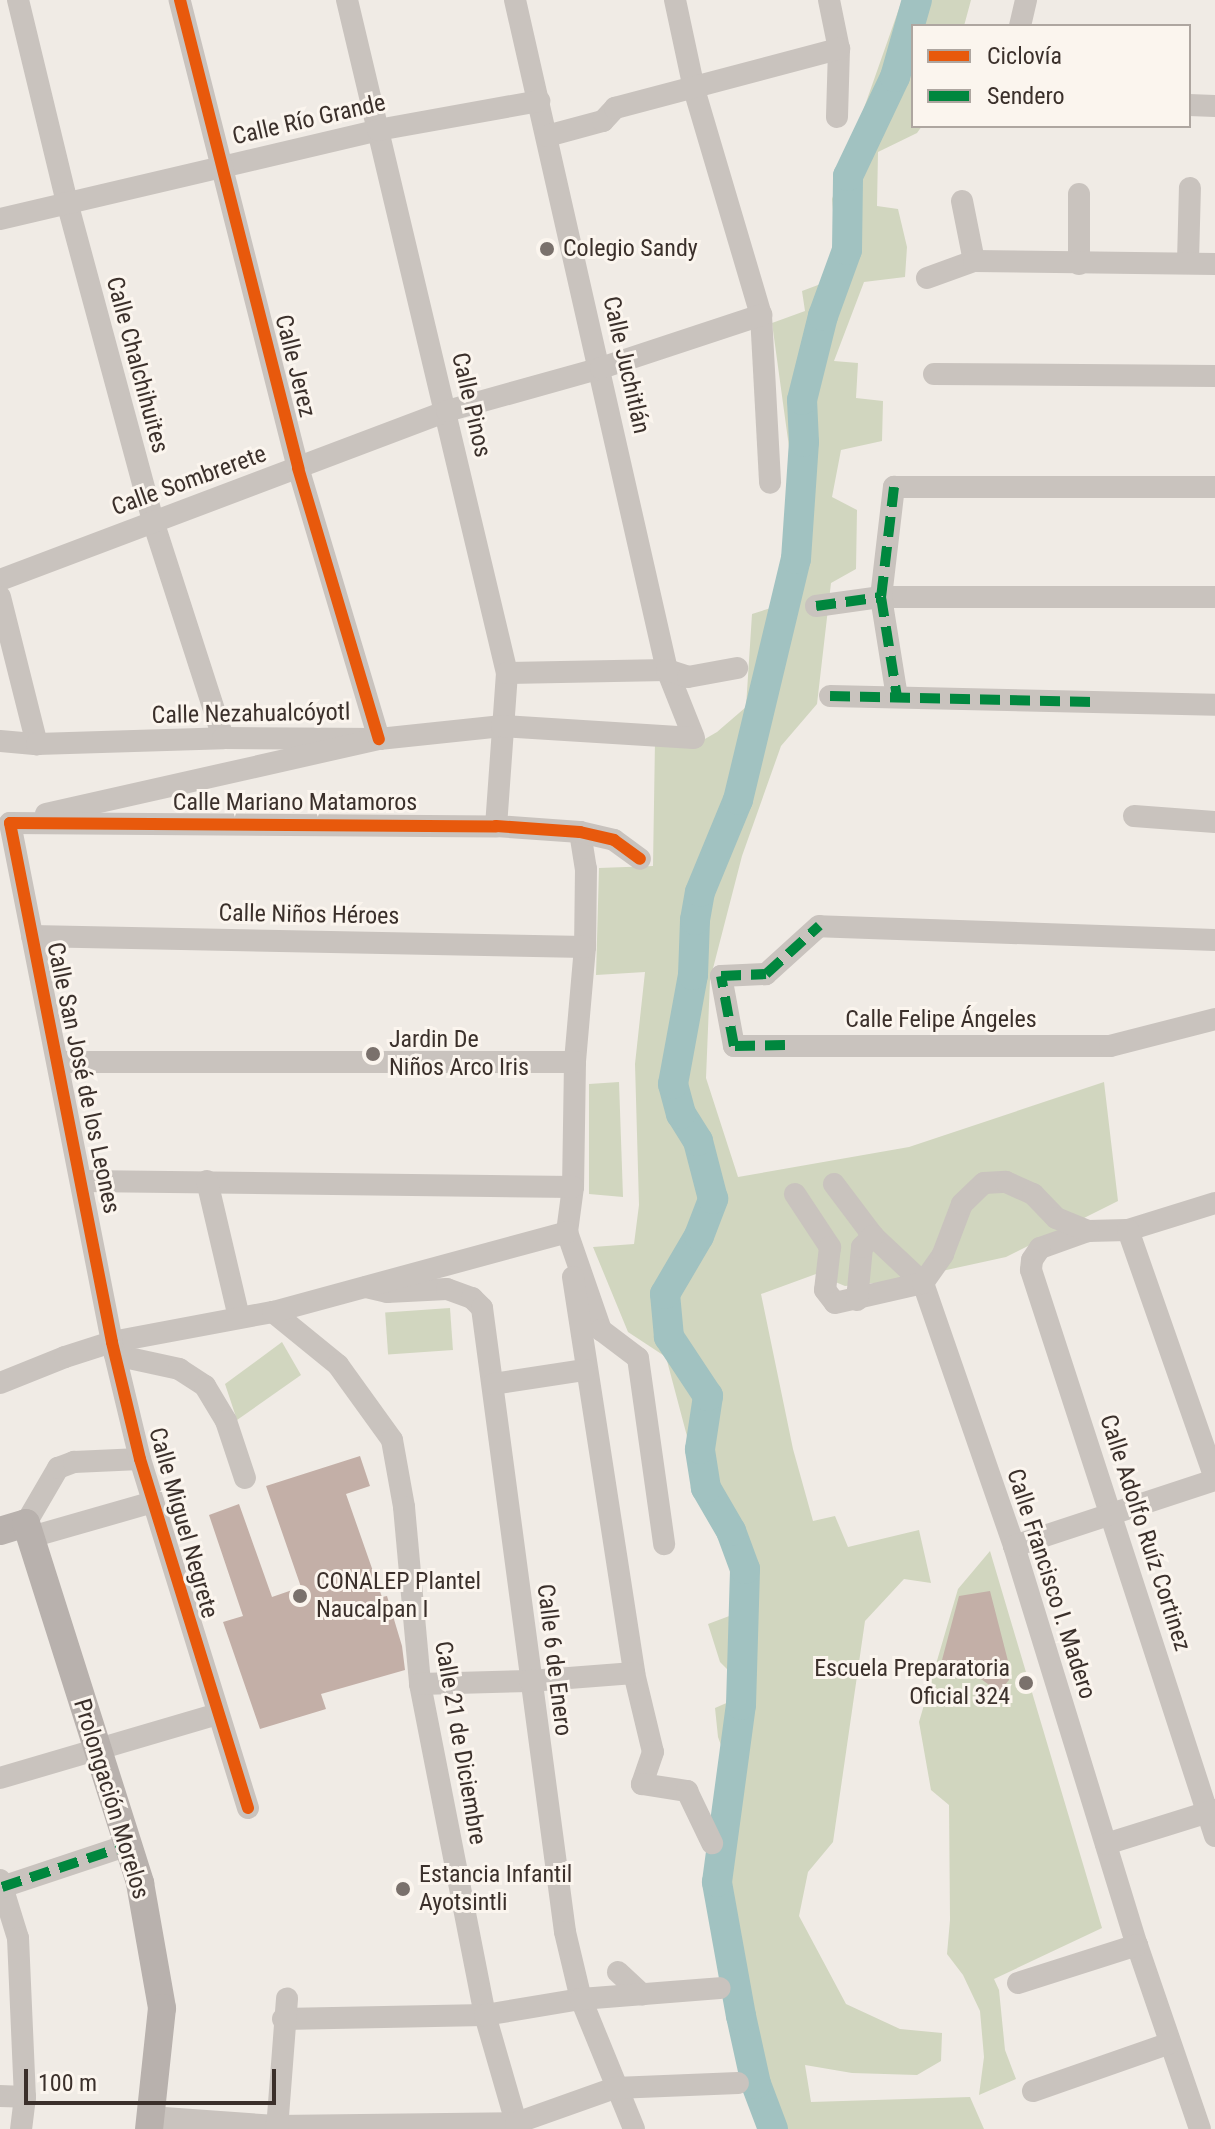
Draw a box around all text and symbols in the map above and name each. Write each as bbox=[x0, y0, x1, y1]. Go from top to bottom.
legend bbox=[911, 24, 1191, 128]
text: Ciclovía bbox=[987, 42, 1062, 70]
text: Sendero bbox=[987, 82, 1065, 110]
street label: Calle Río Grande bbox=[230, 88, 388, 152]
place label: Colegio Sandy bbox=[563, 235, 698, 263]
marker: Colegio Sandy bbox=[538, 240, 556, 258]
street label: Calle Chalchihuites bbox=[100, 274, 174, 456]
street label: Calle Juchitlán bbox=[596, 294, 656, 436]
street label: Calle Jerez bbox=[268, 312, 322, 420]
street label: Calle Pinos bbox=[445, 350, 497, 460]
street label: Calle Sombrerete bbox=[108, 440, 270, 522]
street label: Calle Nezahualcóyotl bbox=[151, 698, 351, 730]
street label: Calle Mariano Matamoros bbox=[173, 789, 417, 817]
street label: Calle Niños Héroes bbox=[218, 899, 400, 931]
street label: Calle San José de los Leones bbox=[40, 940, 126, 1216]
street label: Calle Felipe Ángeles bbox=[845, 1006, 1037, 1034]
place label: Jardin De Niños Arco Iris bbox=[389, 1026, 529, 1082]
marker: Jardin De Niños Arco Iris bbox=[364, 1045, 382, 1063]
street label: Calle Adolfo Ruíz Cortinez bbox=[1093, 1411, 1197, 1655]
street label: Calle Miguel Negrete bbox=[142, 1424, 224, 1622]
street label: Calle Francisco I. Madero bbox=[1000, 1465, 1102, 1703]
place label: CONALEP Plantel Naucalpan I bbox=[316, 1568, 481, 1624]
street label: Calle 6 de Enero bbox=[530, 1582, 578, 1738]
marker: CONALEP Plantel Naucalpan I bbox=[291, 1587, 309, 1605]
street label: Calle 21 de Diciembre bbox=[428, 1639, 492, 1847]
place label: Escuela Preparatoria Oficial 324 bbox=[814, 1655, 1010, 1711]
marker: Escuela Preparatoria Oficial 324 bbox=[1017, 1674, 1035, 1692]
street label: Prolongación Morelos bbox=[67, 1695, 155, 1903]
place label: Estancia Infantil Ayotsintli bbox=[419, 1861, 572, 1917]
marker: Estancia Infantil Ayotsintli bbox=[394, 1880, 412, 1898]
scale bar bbox=[28, 2053, 280, 2103]
text: 100 m bbox=[38, 2069, 97, 2097]

